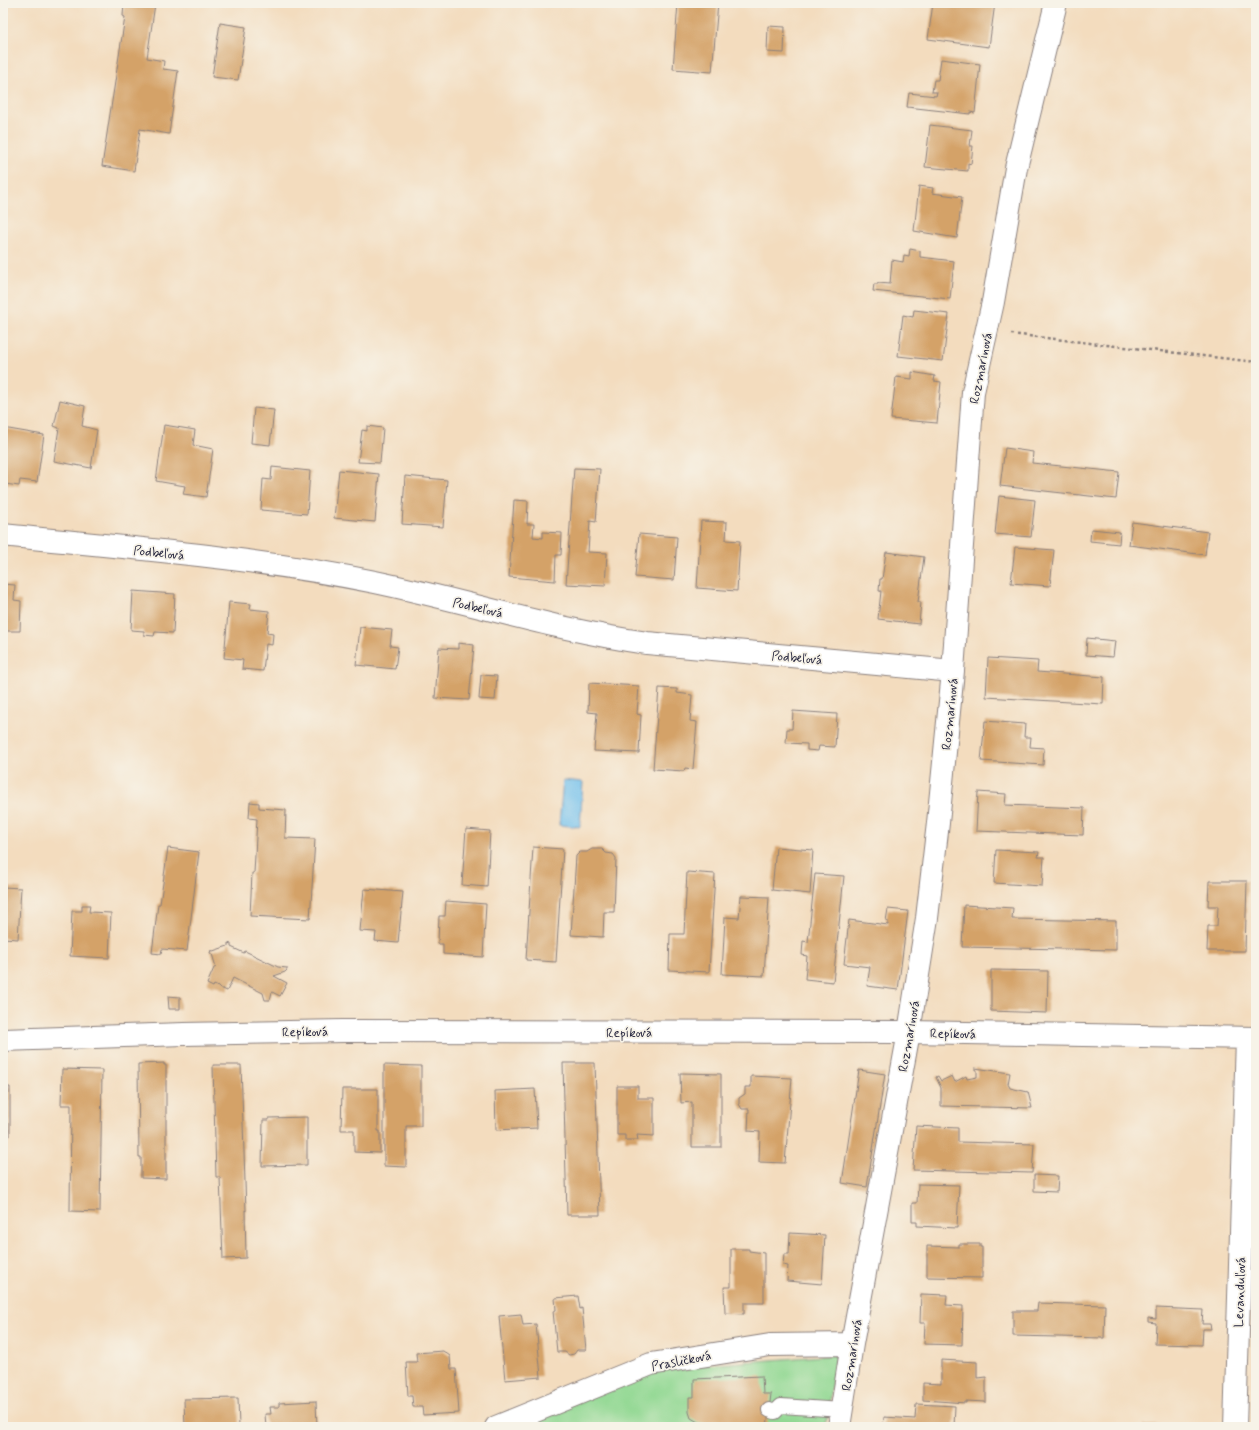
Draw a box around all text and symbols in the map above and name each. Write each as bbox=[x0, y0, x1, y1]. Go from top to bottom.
street label: Rozmarínová bbox=[966, 331, 997, 406]
street label: Podbeľová bbox=[133, 542, 185, 565]
street label: Podbeľová bbox=[451, 594, 504, 622]
street label: Podbeľová bbox=[771, 648, 823, 669]
street label: Rozmarínová bbox=[938, 677, 963, 751]
street label: Rozmarínová bbox=[895, 999, 924, 1073]
street label: Repíková bbox=[282, 1024, 328, 1041]
street label: Repíková bbox=[606, 1025, 652, 1042]
street label: Repíková bbox=[930, 1026, 976, 1043]
street label: Levanduľová bbox=[1231, 1257, 1250, 1328]
street label: Rozmarínová bbox=[838, 1318, 867, 1392]
street label: Prasličková bbox=[650, 1347, 713, 1376]

